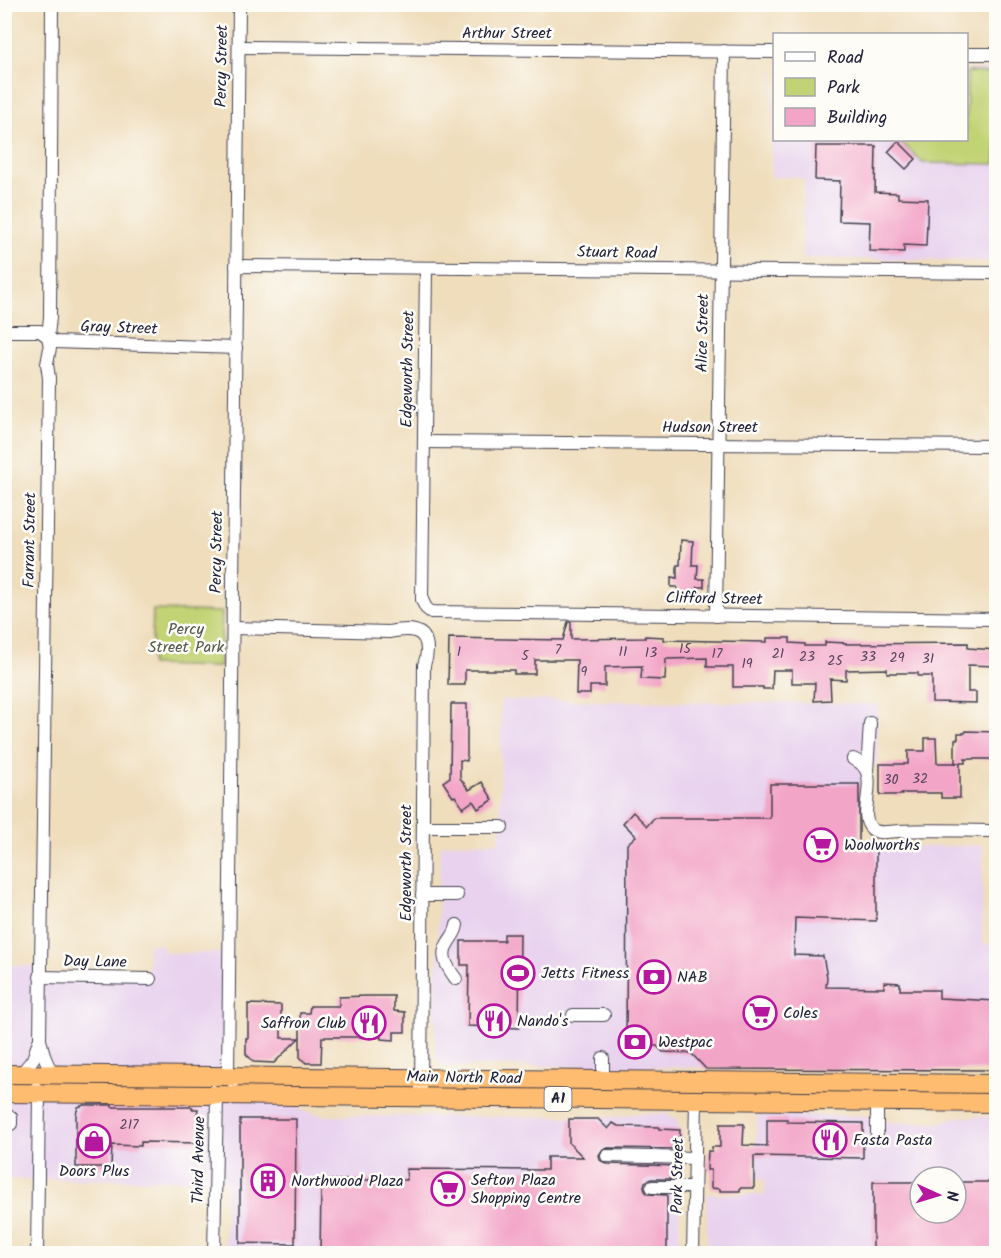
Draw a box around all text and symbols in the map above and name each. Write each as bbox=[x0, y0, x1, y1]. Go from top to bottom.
street label: Arthur Street bbox=[462, 21, 553, 46]
street label: Percy Street bbox=[209, 24, 235, 108]
legend bbox=[773, 33, 968, 141]
text: Road bbox=[827, 44, 864, 73]
text: Park bbox=[827, 74, 860, 103]
text: Building bbox=[827, 104, 887, 133]
street label: Stuart Road bbox=[577, 240, 658, 266]
street label: Alice Street bbox=[690, 293, 716, 373]
street label: Edgeworth Street bbox=[394, 309, 422, 428]
street label: Gray Street bbox=[80, 314, 159, 342]
street label: Hudson Street bbox=[662, 415, 759, 440]
street label: Farrant Street bbox=[17, 491, 43, 588]
street label: Percy Street bbox=[204, 510, 230, 594]
street label: Clifford Street bbox=[665, 586, 763, 612]
park label: Percy Street Park bbox=[148, 617, 224, 660]
house number: 15 bbox=[679, 638, 692, 660]
house number: 7 bbox=[555, 639, 562, 661]
house number: 1 bbox=[457, 641, 461, 663]
house number: 11 bbox=[619, 641, 627, 663]
house number: 13 bbox=[645, 642, 657, 664]
house number: 17 bbox=[712, 643, 723, 665]
house number: 21 bbox=[772, 643, 784, 665]
house number: 5 bbox=[521, 645, 530, 667]
house number: 23 bbox=[799, 646, 815, 668]
house number: 33 bbox=[860, 646, 876, 668]
house number: 29 bbox=[890, 647, 905, 669]
house number: 31 bbox=[922, 648, 934, 670]
house number: 25 bbox=[827, 650, 844, 672]
house number: 19 bbox=[741, 653, 753, 675]
house number: 9 bbox=[581, 661, 588, 683]
house number: 32 bbox=[912, 768, 928, 790]
house number: 30 bbox=[884, 769, 899, 791]
street label: Edgeworth Street bbox=[394, 804, 419, 922]
supermarket icon: Woolworths bbox=[803, 827, 839, 863]
place label: Woolworths bbox=[844, 833, 920, 858]
street label: Day Lane bbox=[63, 949, 127, 975]
sports icon: Jetts Fitness bbox=[500, 955, 536, 991]
bank icon: NAB bbox=[636, 959, 672, 995]
place label: Jetts Fitness bbox=[541, 961, 629, 986]
place label: NAB bbox=[677, 965, 708, 990]
supermarket icon: Coles bbox=[742, 995, 778, 1031]
place label: Coles bbox=[783, 1001, 818, 1026]
restaurant icon: Nando's bbox=[476, 1003, 512, 1039]
restaurant icon: Saffron Club bbox=[351, 1005, 387, 1041]
place label: Nando's bbox=[517, 1009, 568, 1034]
place label: Saffron Club bbox=[261, 1011, 347, 1036]
bank icon: Westpac bbox=[617, 1024, 653, 1060]
place label: Westpac bbox=[658, 1030, 713, 1055]
street label: Main North Road bbox=[406, 1064, 523, 1092]
road number: A1 bbox=[544, 1087, 572, 1111]
house number: 217 bbox=[120, 1114, 139, 1136]
street label: Third Avenue bbox=[186, 1116, 212, 1204]
restaurant icon: Fasta Pasta bbox=[812, 1122, 848, 1158]
shop icon: Doors Plus bbox=[76, 1123, 112, 1159]
place label: Fasta Pasta bbox=[853, 1128, 933, 1153]
street label: Park Street bbox=[665, 1137, 691, 1214]
place label: Doors Plus bbox=[59, 1159, 129, 1184]
building icon: Northwood Plaza bbox=[250, 1163, 286, 1199]
north arrow bbox=[908, 1165, 968, 1225]
place label: Sefton Plaza Shopping Centre bbox=[471, 1168, 581, 1211]
place label: Northwood Plaza bbox=[291, 1169, 403, 1194]
supermarket icon: Sefton Plaza Shopping Centre bbox=[430, 1171, 466, 1207]
text: N bbox=[939, 1190, 964, 1202]

